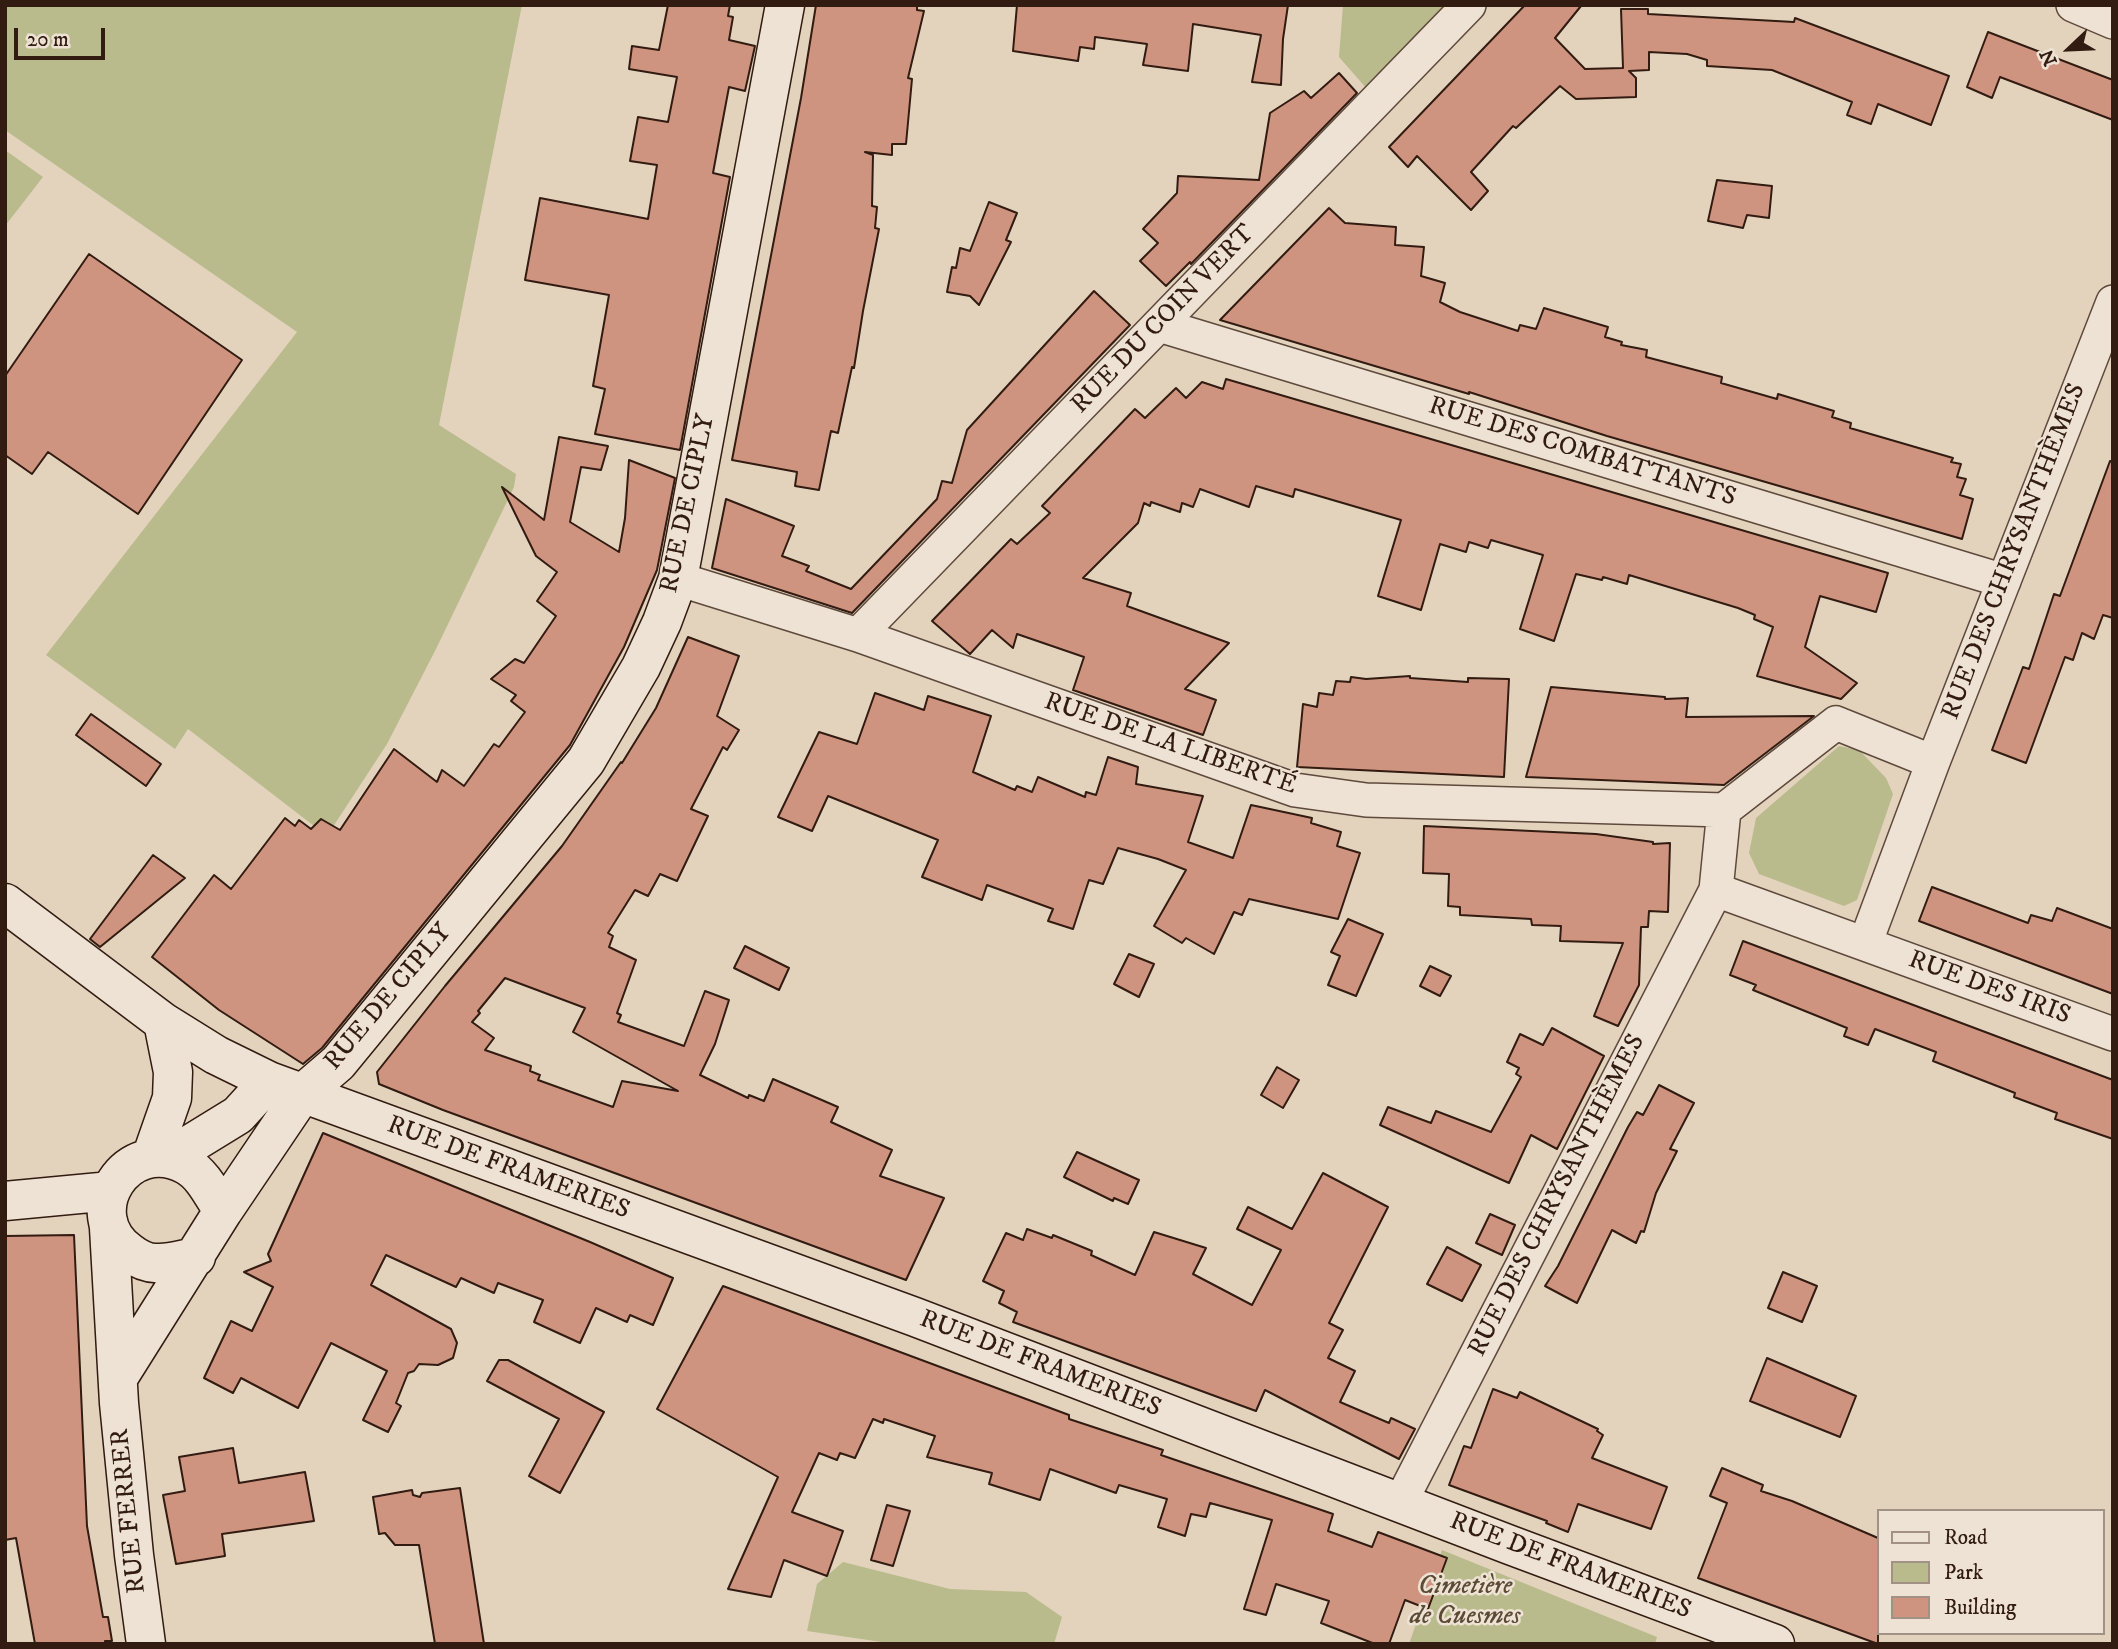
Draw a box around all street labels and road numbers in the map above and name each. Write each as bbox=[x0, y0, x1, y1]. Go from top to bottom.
street label: RUE DU COIN VERT bbox=[1066, 219, 1262, 421]
street label: RUE DES CHRYSANTHÈMES bbox=[1936, 380, 2094, 724]
street label: RUE DES COMBATTANTS bbox=[1425, 391, 1739, 515]
street label: RUE DE CIPLY bbox=[655, 412, 723, 596]
street label: RUE DE LA LIBERTÉ bbox=[1040, 687, 1300, 803]
street label: RUE DE CIPLY bbox=[319, 918, 459, 1078]
street label: RUE DES IRIS bbox=[1904, 945, 2074, 1033]
street label: RUE DES CHRYSANTHÈMES bbox=[1463, 1030, 1653, 1362]
street label: RUE DE FRAMERIES bbox=[382, 1111, 634, 1227]
street label: RUE DE FRAMERIES bbox=[915, 1305, 1165, 1425]
street label: RUE FERRER bbox=[106, 1427, 154, 1595]
street label: RUE DE FRAMERIES bbox=[1445, 1507, 1695, 1627]

